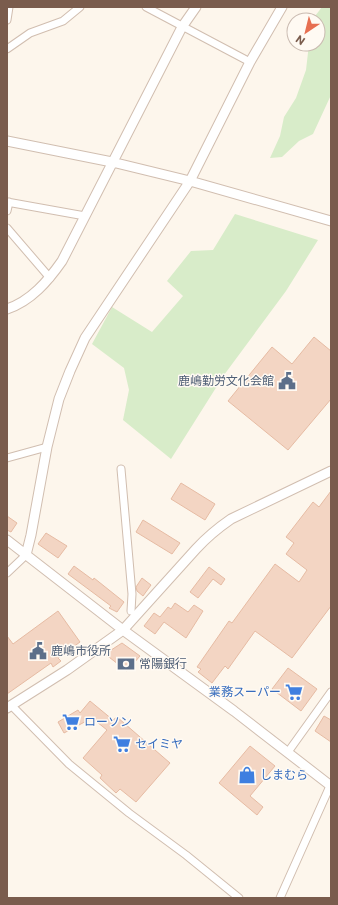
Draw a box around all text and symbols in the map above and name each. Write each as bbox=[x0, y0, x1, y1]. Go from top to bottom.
north arrow bbox=[286, 12, 326, 52]
text: N bbox=[293, 33, 307, 48]
public building icon: 鹿嶋勤労文化会館 bbox=[277, 371, 297, 391]
place label: 鹿嶋勤労文化会館 bbox=[178, 373, 274, 387]
public building icon: 鹿嶋市役所 bbox=[28, 641, 48, 661]
place label: 鹿嶋市役所 bbox=[51, 643, 111, 657]
bank icon: 常陽銀行 bbox=[116, 654, 136, 674]
place label: 常陽銀行 bbox=[139, 656, 187, 670]
supermarket icon: 業務スーパー bbox=[284, 682, 304, 702]
place label: 業務スーパー bbox=[209, 684, 281, 698]
supermarket icon: ローソン bbox=[61, 712, 81, 732]
place label: ローソン bbox=[84, 714, 132, 728]
supermarket icon: セイミヤ bbox=[112, 734, 132, 754]
place label: セイミヤ bbox=[135, 736, 183, 750]
shop icon: しまむら bbox=[237, 765, 257, 785]
place label: しまむら bbox=[260, 767, 308, 781]

